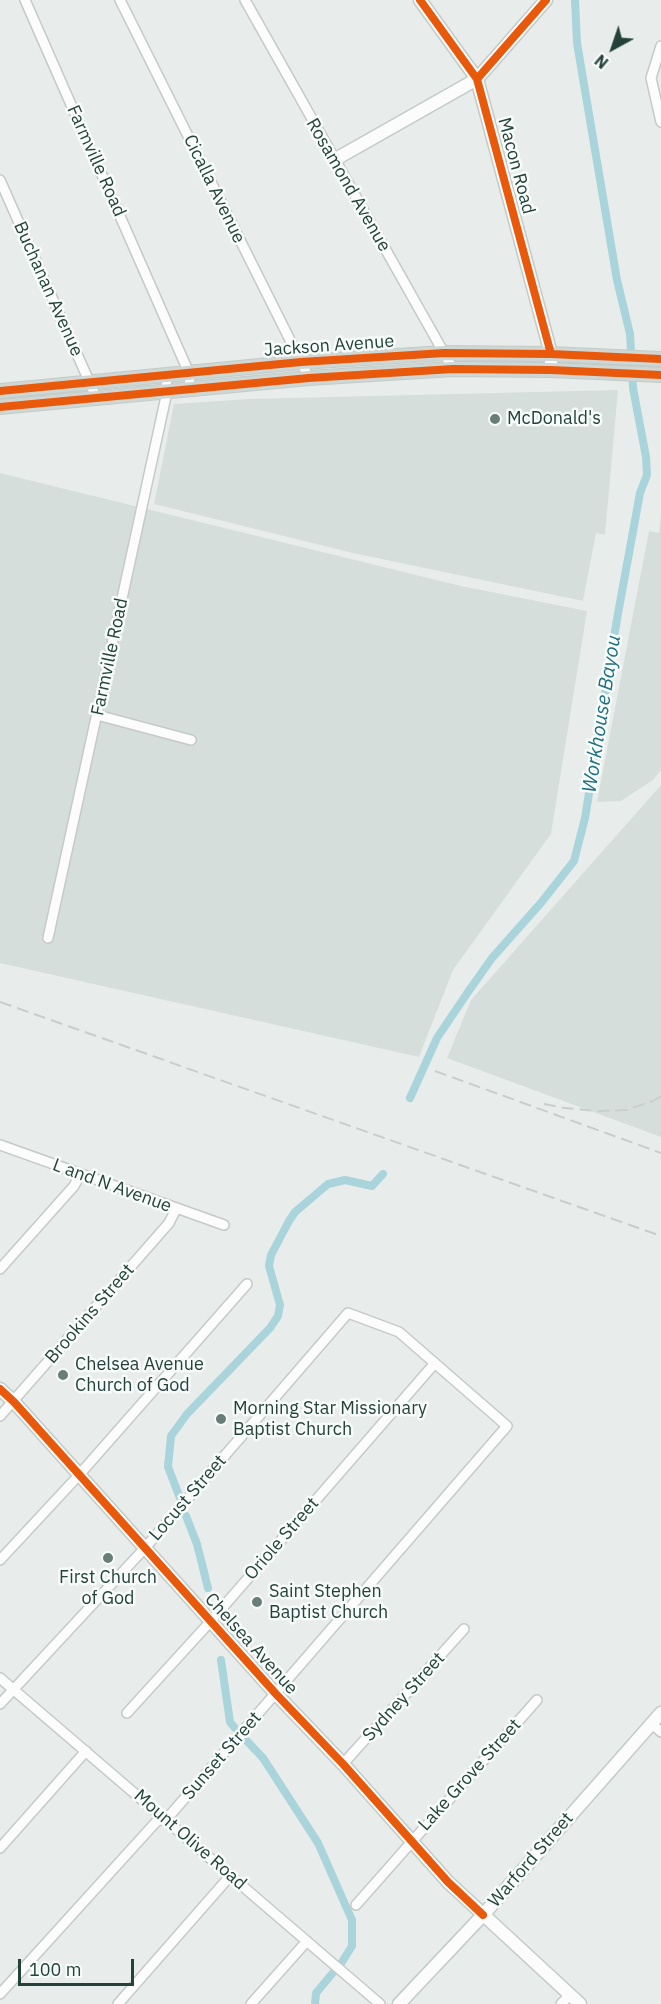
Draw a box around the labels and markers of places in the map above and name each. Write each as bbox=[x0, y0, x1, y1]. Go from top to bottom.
place label: McDonald's bbox=[507, 408, 601, 430]
marker: McDonald's bbox=[488, 412, 502, 426]
place label: Chelsea Avenue Church of God bbox=[75, 1354, 204, 1396]
marker: Chelsea Avenue Church of God bbox=[56, 1368, 70, 1382]
place label: Morning Star Missionary Baptist Church bbox=[233, 1398, 427, 1440]
marker: Morning Star Missionary Baptist Church bbox=[214, 1412, 228, 1426]
marker: First Church of God bbox=[101, 1551, 115, 1565]
place label: First Church of God bbox=[59, 1567, 157, 1610]
place label: Saint Stephen Baptist Church bbox=[269, 1581, 388, 1624]
marker: Saint Stephen Baptist Church bbox=[250, 1595, 264, 1609]

